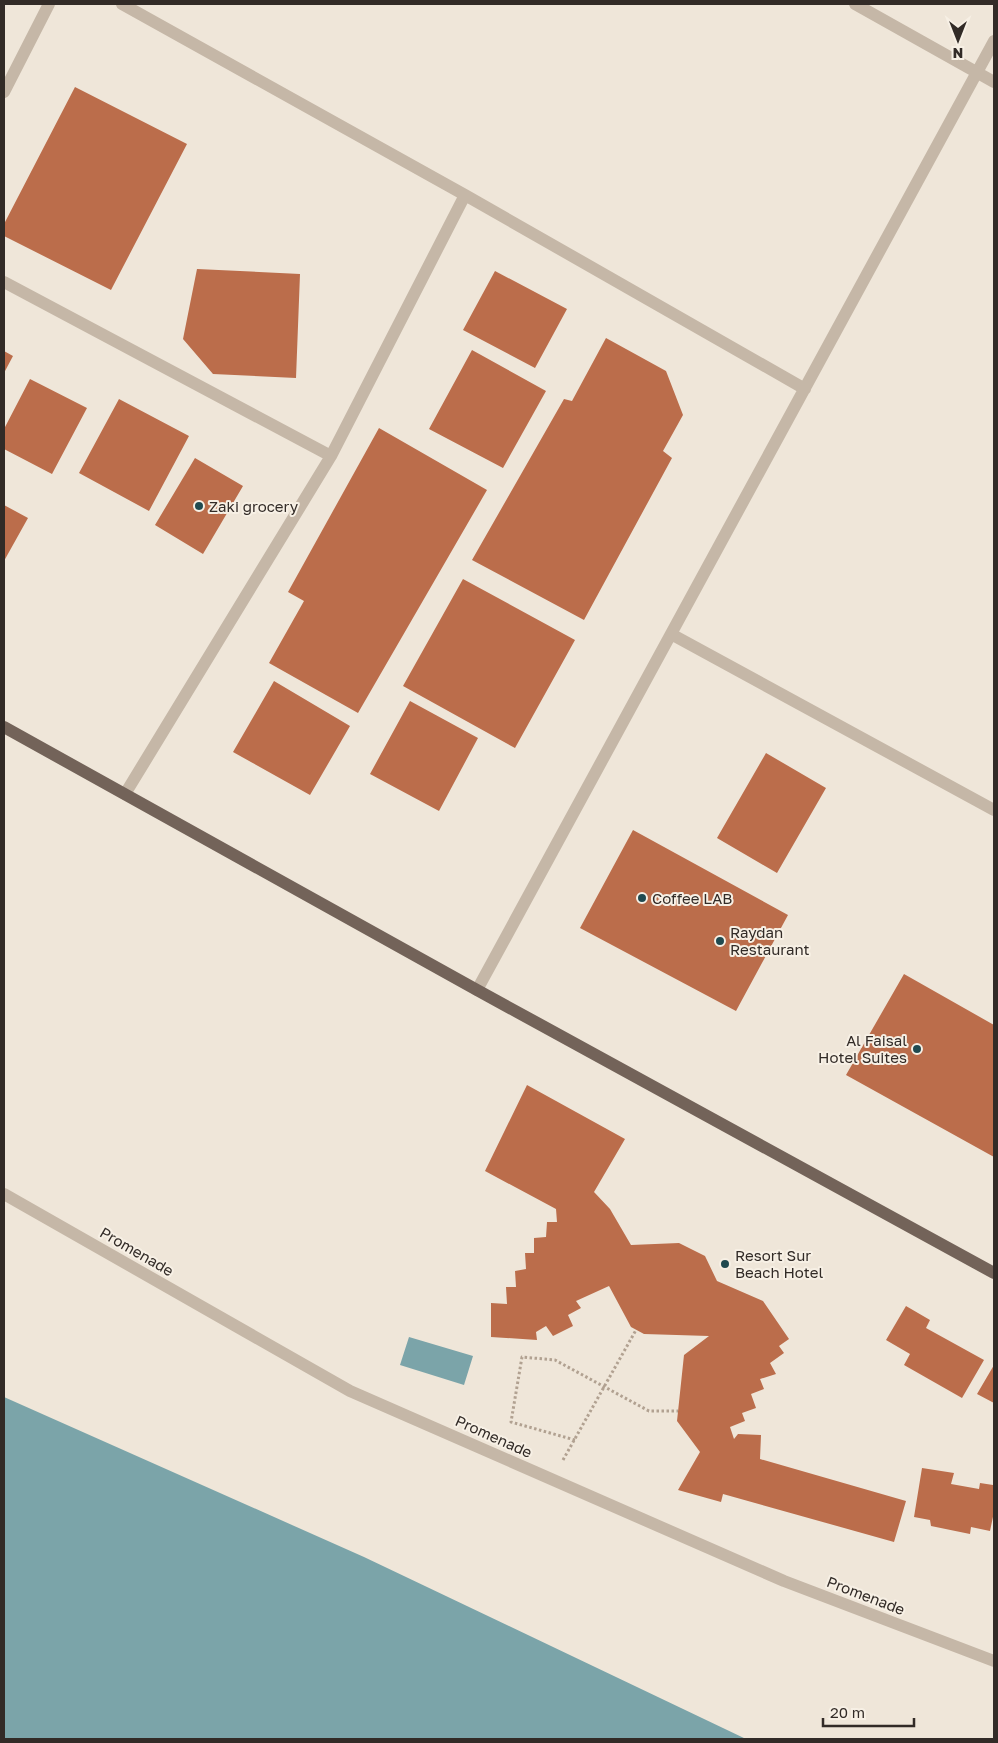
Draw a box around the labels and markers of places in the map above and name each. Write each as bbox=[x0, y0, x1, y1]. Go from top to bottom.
place label: Zaki grocery bbox=[209, 497, 299, 515]
marker: Zaki grocery bbox=[193, 500, 205, 512]
place label: Coffee LAB bbox=[652, 889, 732, 907]
marker: Coffee LAB bbox=[636, 892, 648, 904]
place label: Raydan Restaurant bbox=[730, 923, 810, 958]
marker: Raydan Restaurant bbox=[714, 935, 726, 947]
place label: Al Faisal Hotel Suites bbox=[818, 1031, 907, 1066]
marker: Al Faisal Hotel Suites bbox=[911, 1043, 923, 1055]
place label: Resort Sur Beach Hotel bbox=[735, 1246, 823, 1281]
marker: Resort Sur Beach Hotel bbox=[719, 1258, 731, 1270]

